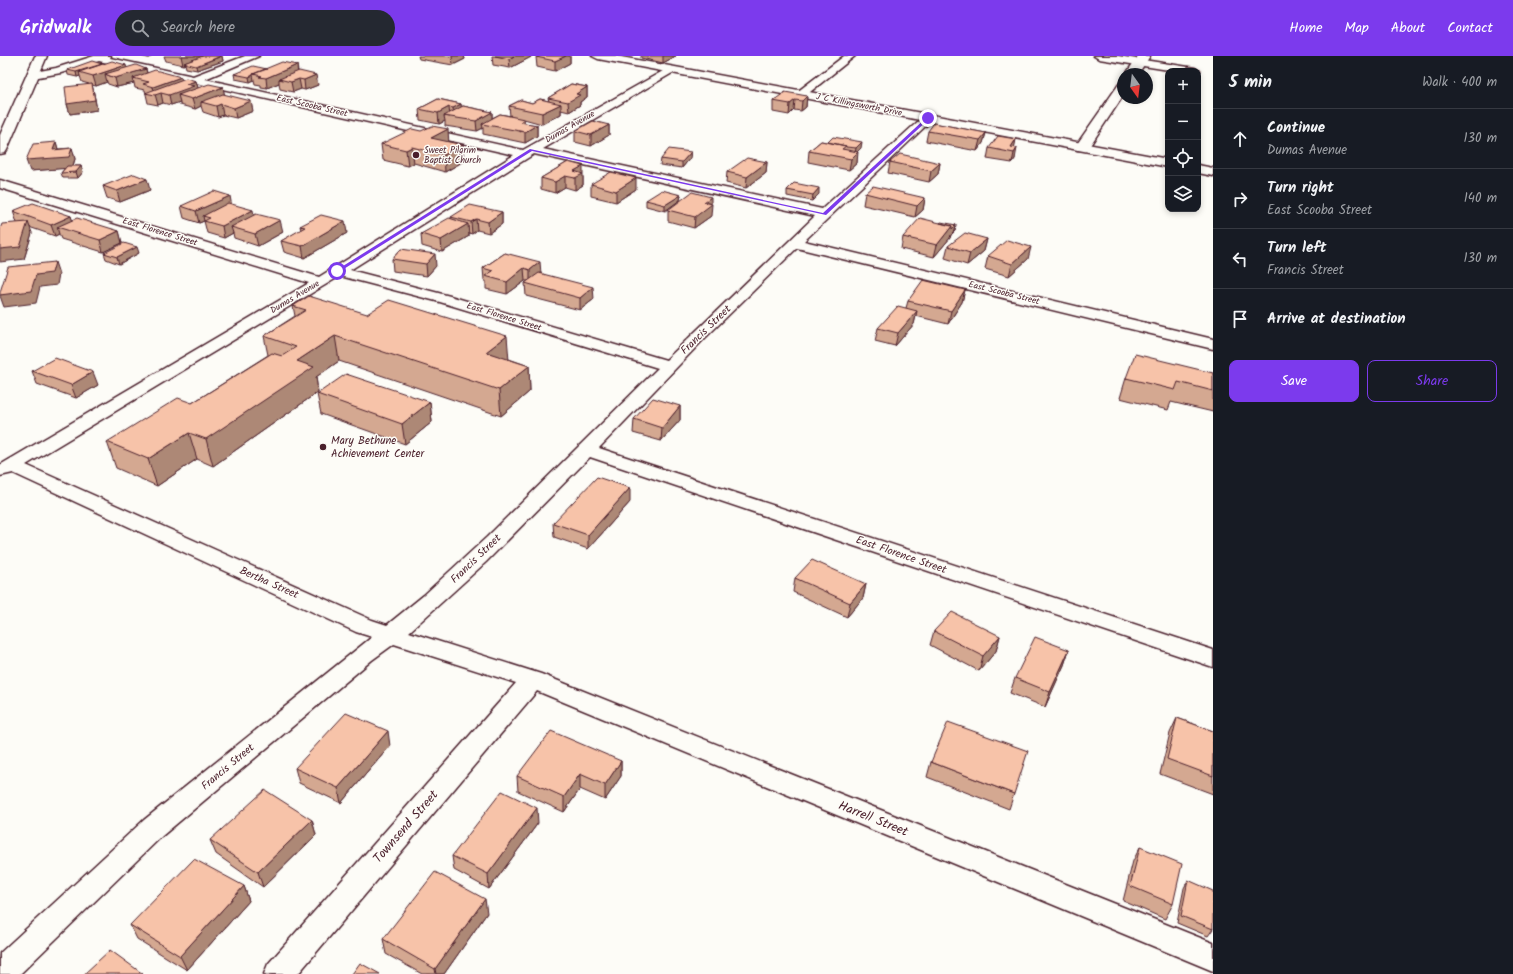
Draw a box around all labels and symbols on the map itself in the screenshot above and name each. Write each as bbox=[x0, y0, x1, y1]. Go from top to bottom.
north arrow bbox=[1117, 68, 1153, 104]
street label: J C Killingsworth Drive bbox=[815, 89, 903, 121]
street label: East Scooba Street bbox=[275, 91, 350, 122]
street label: Dumas Avenue bbox=[542, 107, 598, 147]
route end bbox=[919, 109, 937, 127]
place label: Sweet Pilgrim Baptist Church bbox=[424, 143, 481, 168]
marker: Sweet Pilgrim Baptist Church bbox=[411, 150, 421, 160]
street label: East Florence Street bbox=[121, 213, 200, 251]
route start bbox=[328, 262, 346, 280]
street label: Dumas Avenue bbox=[267, 276, 323, 318]
street label: East Scooba Street bbox=[967, 277, 1042, 309]
street label: East Florence Street bbox=[465, 298, 544, 336]
street label: Francis Street bbox=[676, 300, 736, 359]
place label: Mary Bethune Achievement Center bbox=[331, 432, 425, 463]
marker: Mary Bethune Achievement Center bbox=[318, 442, 328, 452]
street label: Francis Street bbox=[446, 529, 506, 588]
street label: East Florence Street bbox=[853, 531, 950, 579]
street label: Bertha Street bbox=[236, 562, 302, 604]
street label: Francis Street bbox=[197, 739, 259, 795]
street label: Townsend Street bbox=[368, 785, 445, 868]
street label: Harrell Street bbox=[835, 795, 912, 843]

